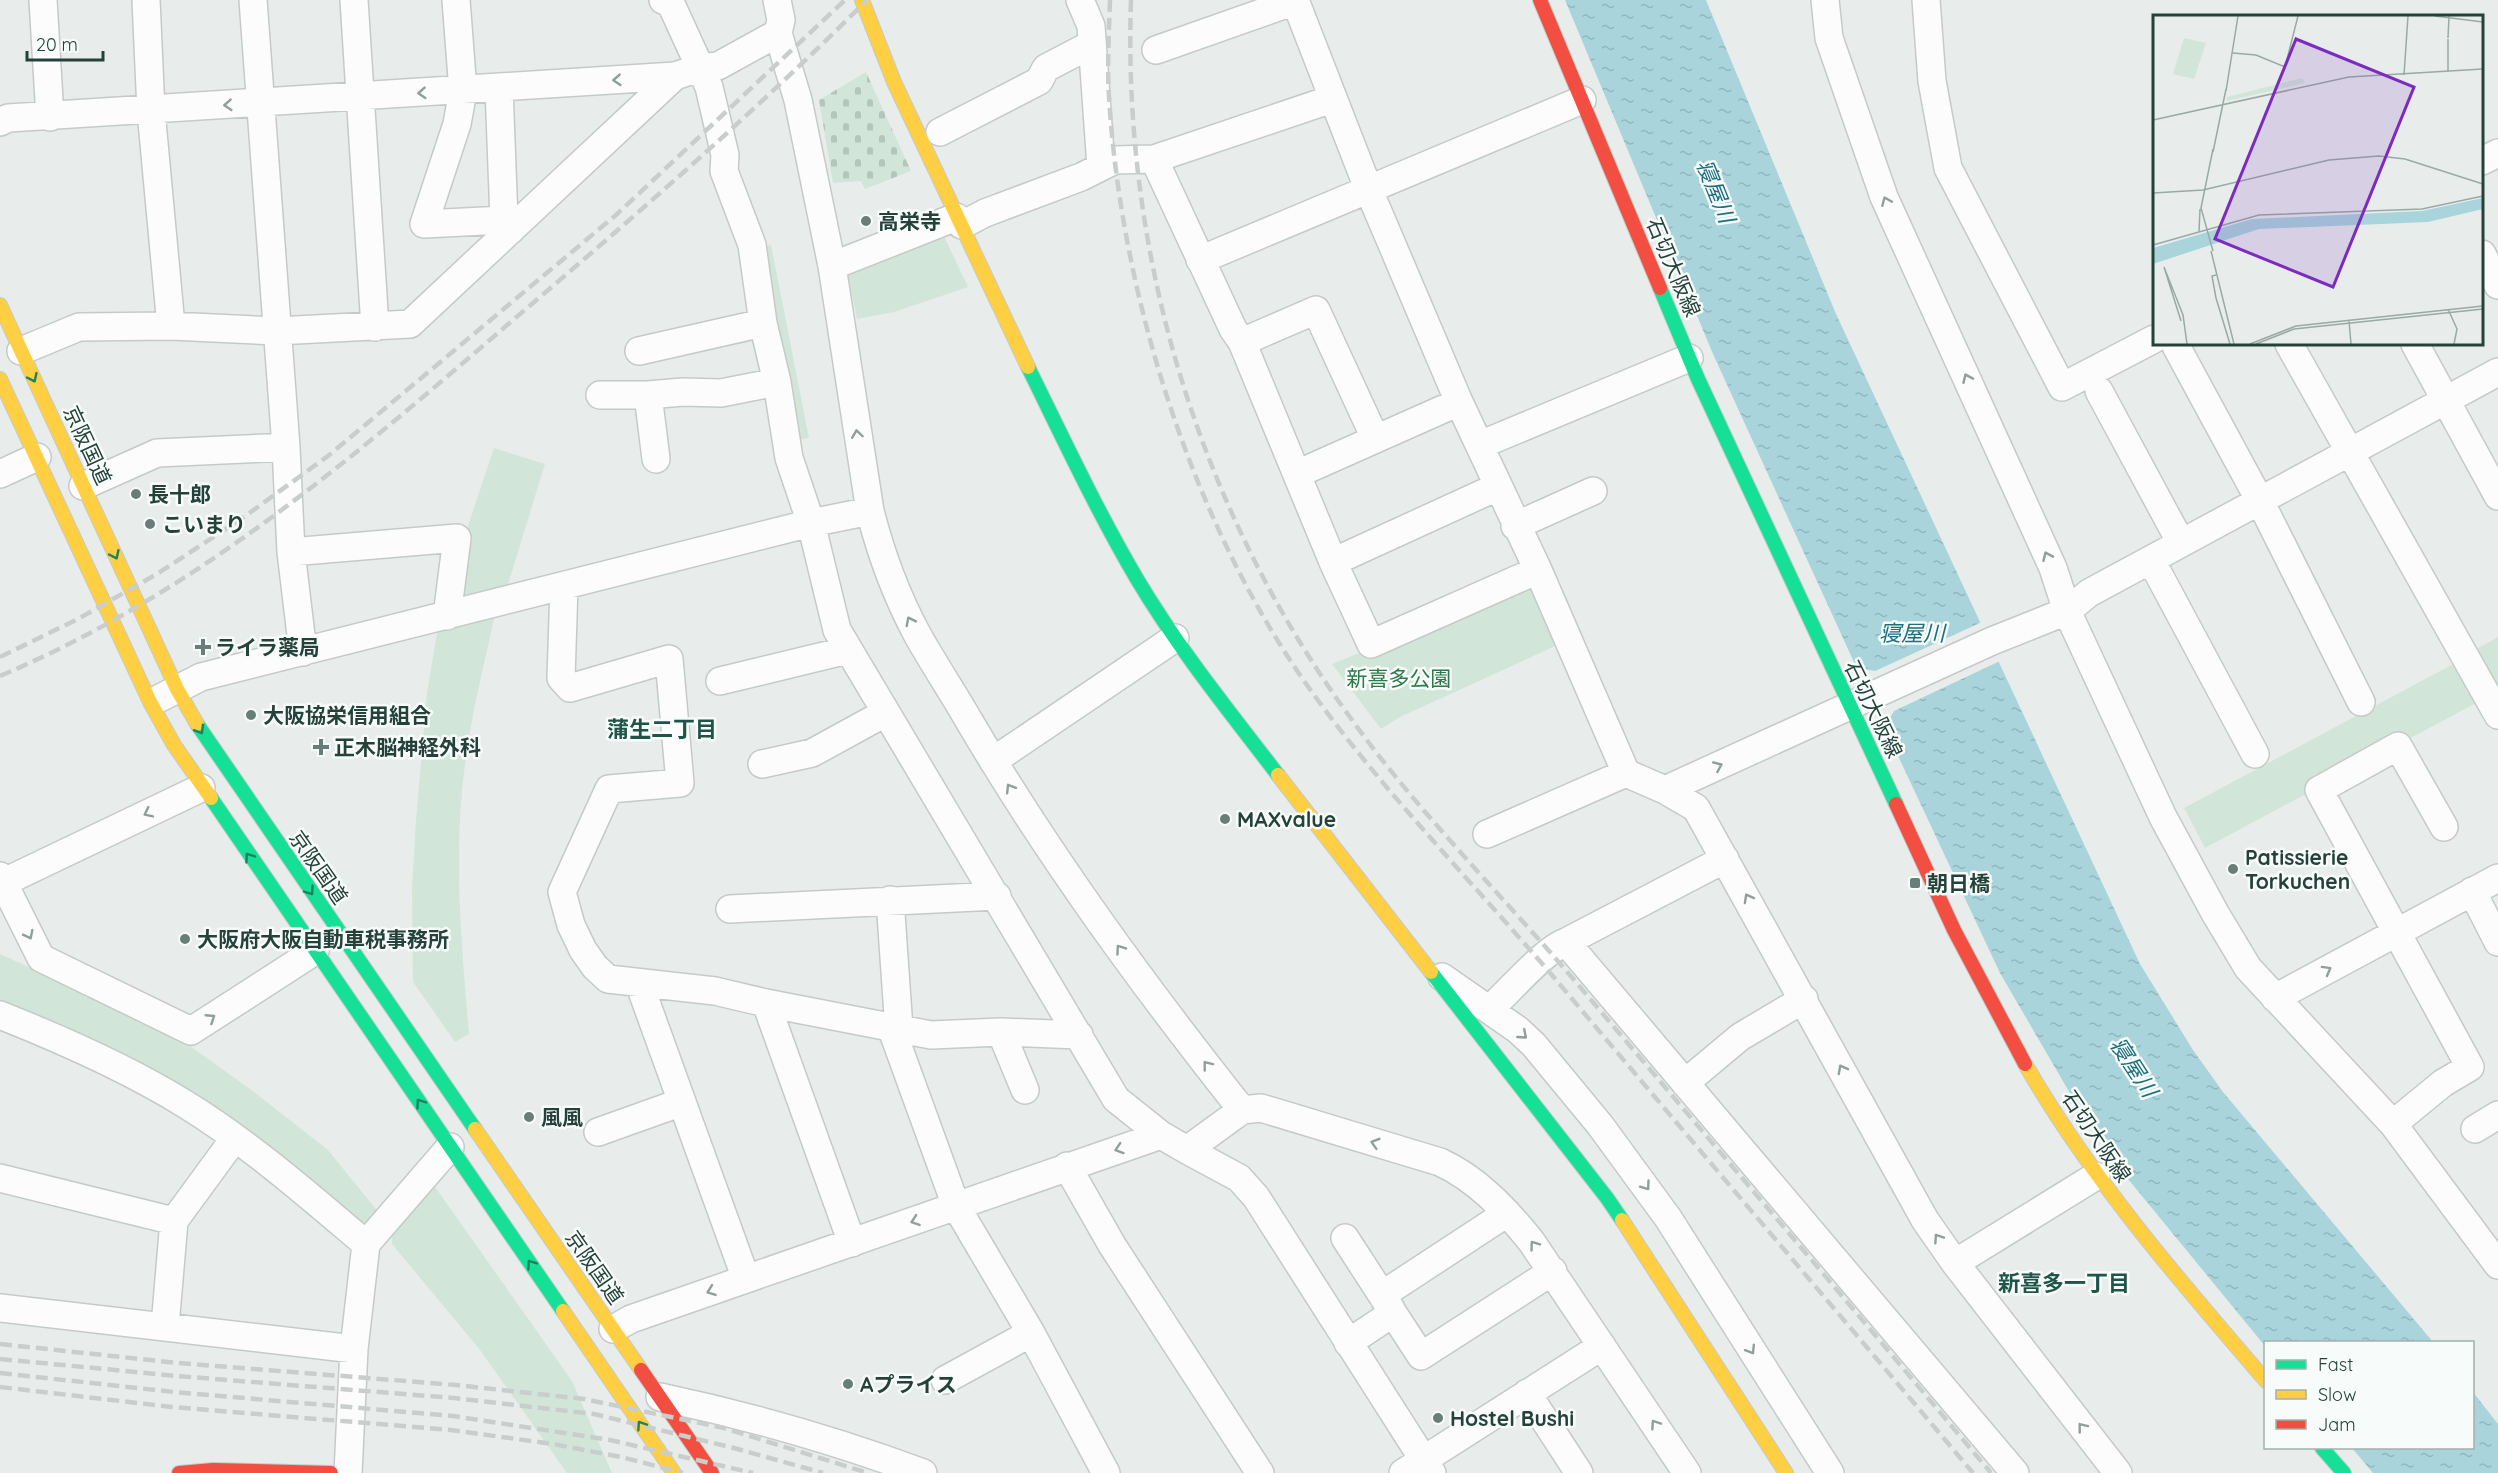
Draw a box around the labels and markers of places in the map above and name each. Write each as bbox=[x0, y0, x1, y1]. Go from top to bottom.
place label: 高栄寺 bbox=[878, 208, 941, 234]
marker: 高栄寺 bbox=[859, 214, 873, 228]
place label: 長十郎 bbox=[148, 481, 211, 507]
marker: 長十郎 bbox=[129, 487, 143, 501]
place label: こいまり bbox=[162, 511, 246, 537]
marker: こいまり bbox=[143, 517, 157, 531]
place label: ライラ薬局 bbox=[215, 634, 320, 660]
marker: ライラ薬局 bbox=[196, 640, 210, 654]
place label: 大阪協栄信用組合 bbox=[263, 702, 431, 728]
marker: 大阪協栄信用組合 bbox=[244, 708, 258, 722]
place label: 正木脳神経外科 bbox=[334, 734, 481, 760]
marker: 正木脳神経外科 bbox=[312, 738, 330, 756]
place label: MAXvalue bbox=[1237, 806, 1336, 832]
marker: MAXvalue bbox=[1218, 812, 1232, 826]
place label: Patissierie Torkuchen bbox=[2245, 844, 2350, 894]
marker: Patissierie Torkuchen bbox=[2226, 862, 2240, 876]
place label: 朝日橋 bbox=[1927, 870, 1990, 896]
marker: 朝日橋 bbox=[1908, 876, 1922, 890]
place label: 大阪府大阪自動車税事務所 bbox=[197, 926, 449, 952]
marker: 大阪府大阪自動車税事務所 bbox=[178, 932, 192, 946]
place label: 風風 bbox=[541, 1104, 583, 1130]
marker: 風風 bbox=[522, 1110, 536, 1124]
place label: Aプライス bbox=[860, 1371, 957, 1397]
marker: Aプライス bbox=[841, 1377, 855, 1391]
place label: Hostel Bushi bbox=[1450, 1405, 1574, 1431]
marker: Hostel Bushi bbox=[1431, 1411, 1445, 1425]

